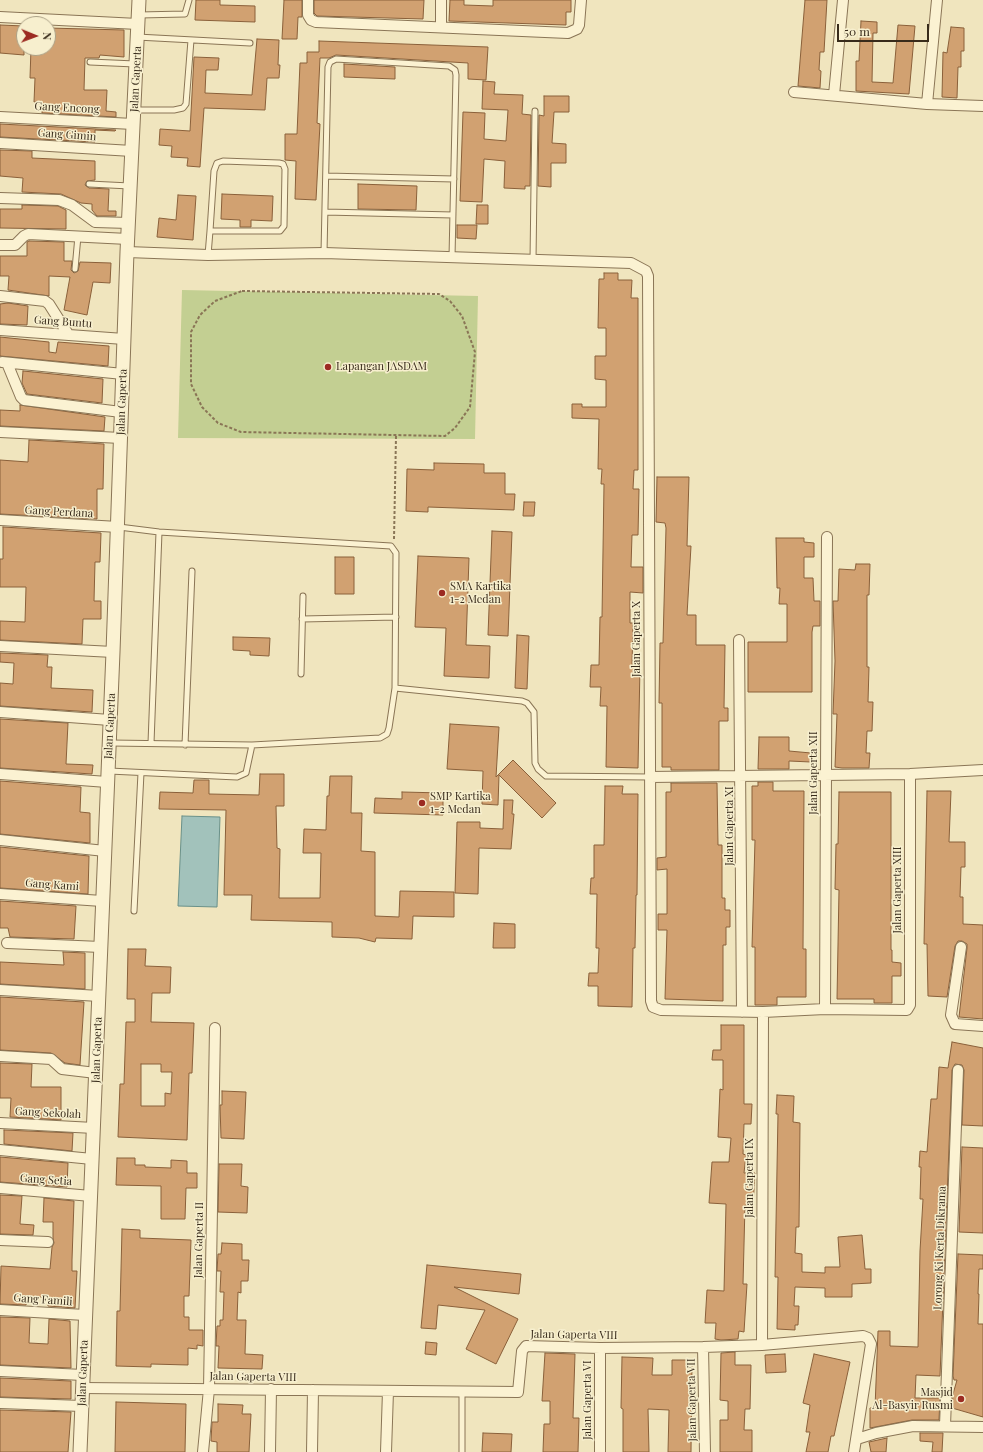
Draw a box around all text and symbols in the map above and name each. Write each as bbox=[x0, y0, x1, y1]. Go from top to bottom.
north arrow bbox=[16, 16, 56, 56]
scale bar bbox=[839, 16, 931, 42]
text: 50 m bbox=[844, 23, 870, 39]
text: N bbox=[40, 32, 55, 40]
street label: Jalan Gaperta bbox=[128, 46, 144, 112]
street label: Gang Encong bbox=[34, 100, 100, 116]
street label: Gang Gimin bbox=[37, 126, 97, 144]
street label: Gang Buntu bbox=[33, 313, 93, 331]
place label: Lapangan JASDAM bbox=[336, 360, 427, 374]
marker: Lapangan JASDAM bbox=[323, 362, 333, 372]
street label: Jalan Gaperta bbox=[114, 369, 130, 435]
street label: Gang Perdana bbox=[24, 504, 94, 520]
place label: SMA Kartika 1-2 Medan bbox=[450, 580, 511, 606]
marker: SMA Kartika 1-2 Medan bbox=[437, 588, 447, 598]
street label: Jalan Gaperta X bbox=[630, 601, 644, 677]
street label: Jalan Gaperta bbox=[102, 693, 118, 759]
street label: Jalan Gaperta XII bbox=[807, 731, 821, 815]
street label: Jalan Gaperta XI bbox=[723, 786, 737, 866]
place label: SMP Kartika 1-2 Medan bbox=[430, 790, 491, 816]
marker: SMP Kartika 1-2 Medan bbox=[417, 798, 427, 808]
street label: Jalan Gaperta XIII bbox=[891, 846, 905, 934]
street label: Gang Kami bbox=[25, 877, 79, 893]
street label: Jalan Gaperta bbox=[89, 1017, 105, 1083]
street label: Gang Sekolah bbox=[14, 1105, 82, 1121]
street label: Jalan Gaperta IX bbox=[743, 1138, 757, 1218]
street label: Gang Setia bbox=[19, 1172, 73, 1188]
street label: Lorong Ki Kerta Dikrama bbox=[931, 1186, 949, 1310]
street label: Jalan Gaperta II bbox=[192, 1202, 206, 1278]
street label: Gang Famili bbox=[13, 1291, 73, 1309]
street label: Jalan Gaperta VIII bbox=[530, 1328, 618, 1342]
street label: Jalan Gaperta bbox=[75, 1340, 91, 1406]
street label: Jalan Gaperta VII bbox=[685, 1358, 699, 1442]
street label: Jalan Gaperta VI bbox=[581, 1360, 595, 1440]
street label: Jalan Gaperta VIII bbox=[209, 1370, 297, 1384]
place label: Masjid Al-Basyir Rusmi bbox=[872, 1386, 953, 1412]
marker: Masjid Al-Basyir Rusmi bbox=[956, 1394, 966, 1404]

